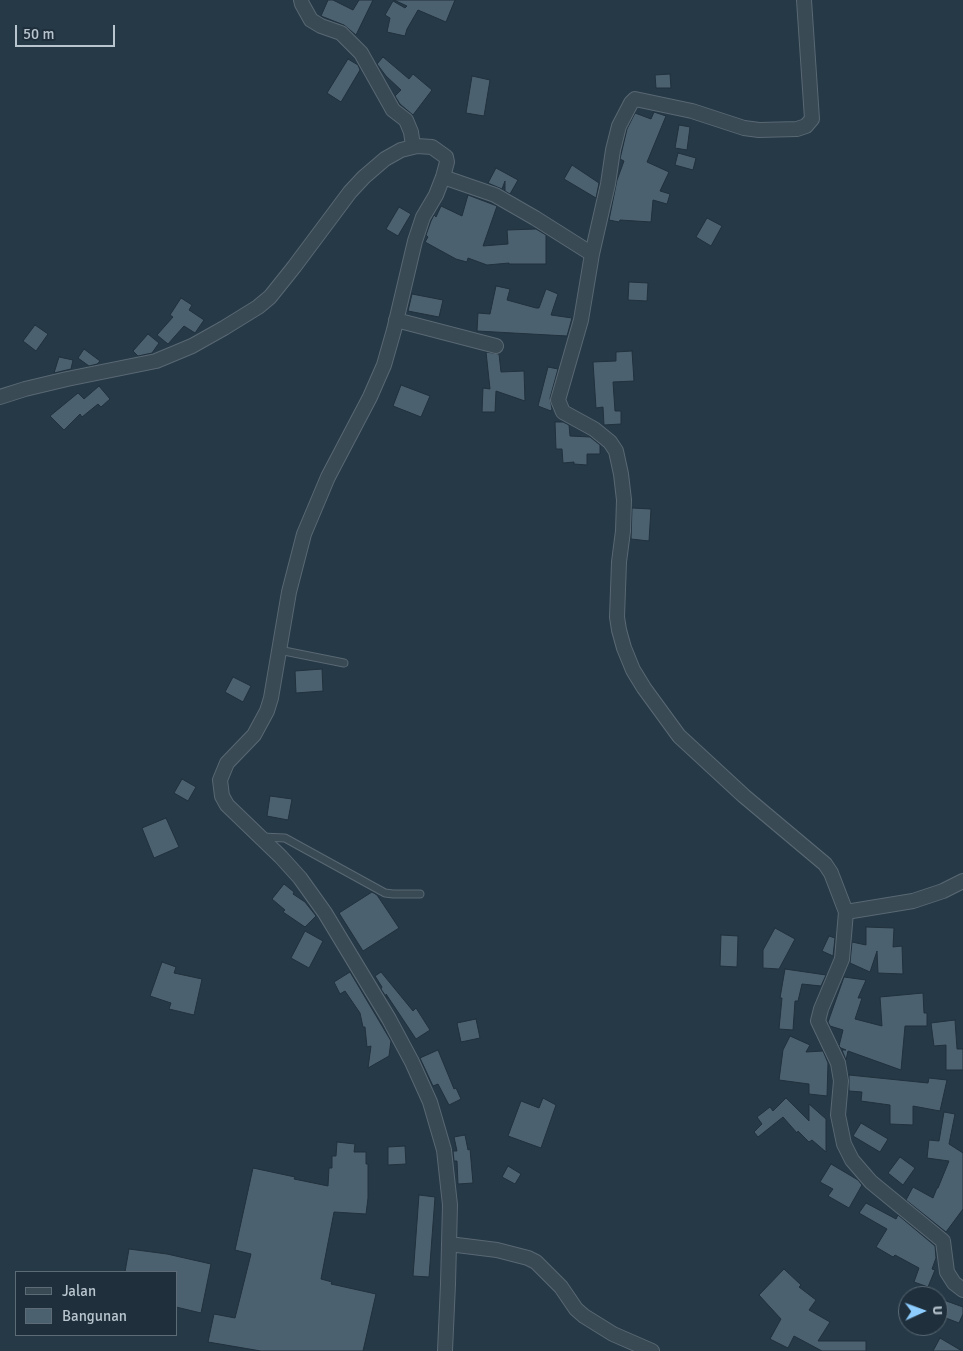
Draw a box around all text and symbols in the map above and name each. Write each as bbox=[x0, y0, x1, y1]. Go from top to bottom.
scale bar bbox=[18, 15, 118, 47]
text: 50 m bbox=[23, 25, 54, 43]
legend bbox=[15, 1271, 178, 1336]
text: Jalan bbox=[62, 1282, 96, 1300]
north arrow bbox=[898, 1286, 948, 1336]
text: U bbox=[929, 1305, 946, 1316]
text: Bangunan bbox=[62, 1307, 127, 1325]

